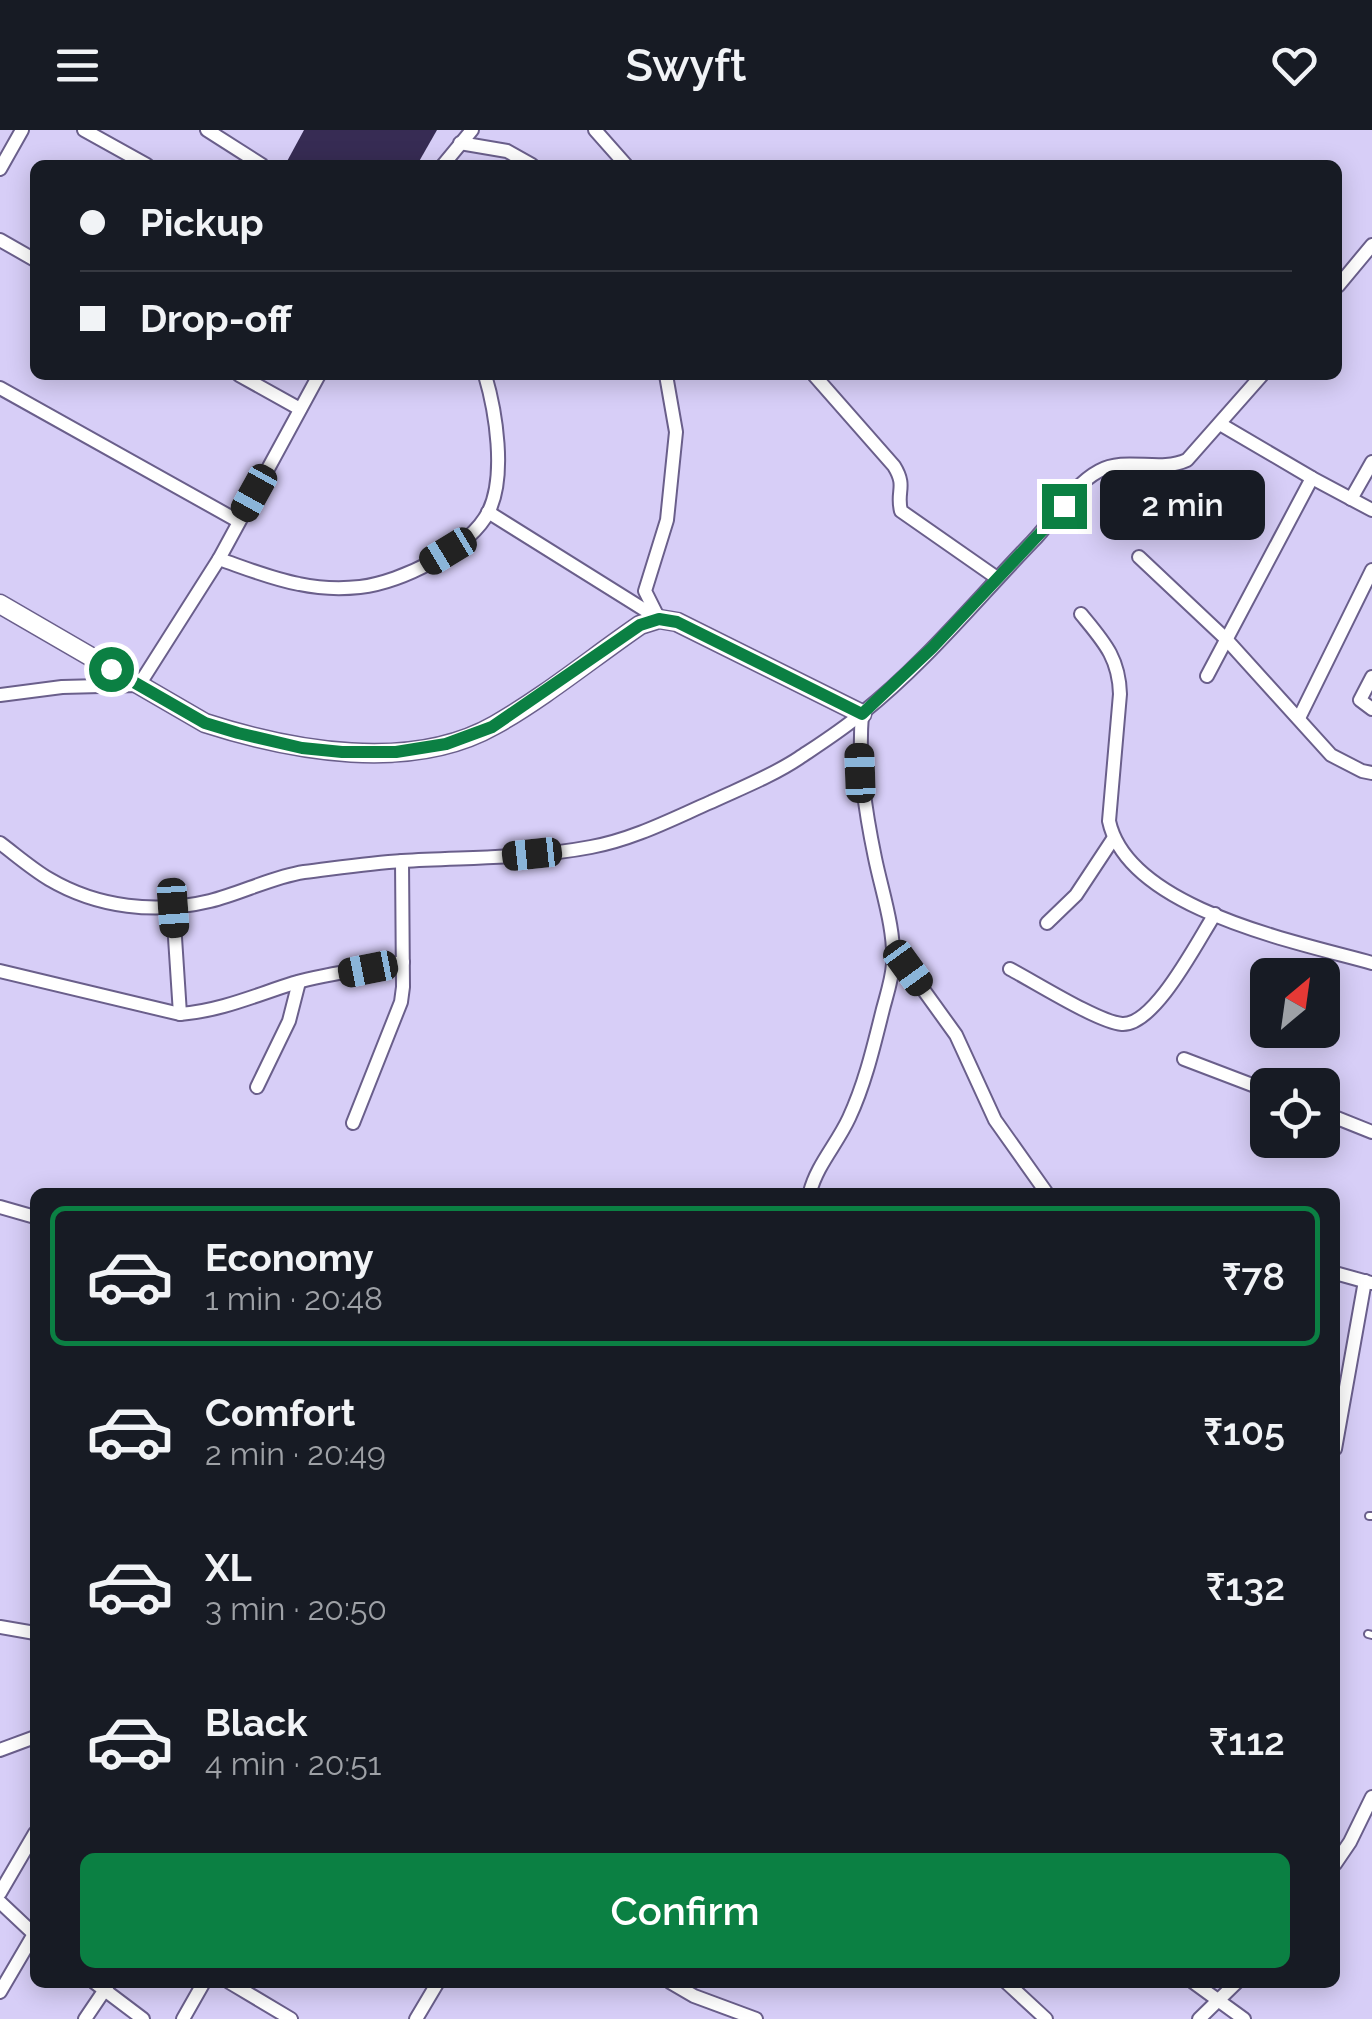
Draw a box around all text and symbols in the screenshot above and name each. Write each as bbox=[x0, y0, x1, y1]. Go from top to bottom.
icon: menu bbox=[50, 38, 105, 93]
icon: heart bbox=[1267, 38, 1322, 93]
text: Swyft bbox=[625, 39, 747, 92]
text: Pickup bbox=[140, 200, 264, 245]
text: Drop-off bbox=[140, 296, 292, 341]
car bbox=[226, 459, 282, 527]
callout: 2 min bbox=[1099, 471, 1264, 541]
route end bbox=[1042, 484, 1087, 529]
text: 2 min bbox=[1142, 486, 1223, 523]
car bbox=[415, 523, 481, 579]
route start bbox=[89, 647, 134, 692]
car bbox=[844, 742, 876, 804]
car bbox=[501, 836, 563, 872]
car bbox=[156, 877, 190, 939]
car bbox=[878, 935, 938, 1001]
car bbox=[336, 949, 400, 989]
north arrow bbox=[1250, 958, 1340, 1048]
map controls bbox=[1250, 958, 1340, 1158]
button: locate bbox=[1250, 1068, 1340, 1158]
icon: car bbox=[85, 1231, 175, 1321]
text: Economy bbox=[205, 1235, 374, 1280]
text: ₹78 bbox=[1222, 1254, 1285, 1299]
text: 1 min · 20:48 bbox=[205, 1280, 383, 1317]
icon: car bbox=[85, 1386, 175, 1476]
text: Comfort bbox=[205, 1390, 355, 1435]
text: ₹105 bbox=[1203, 1409, 1285, 1454]
text: 2 min · 20:49 bbox=[205, 1435, 386, 1472]
icon: car bbox=[85, 1541, 175, 1631]
text: XL bbox=[205, 1545, 252, 1590]
text: ₹132 bbox=[1206, 1564, 1285, 1609]
text: 3 min · 20:50 bbox=[205, 1590, 387, 1627]
icon: car bbox=[85, 1696, 175, 1786]
text: Black bbox=[205, 1700, 307, 1745]
text: ₹112 bbox=[1209, 1719, 1285, 1764]
text: 4 min · 20:51 bbox=[205, 1745, 381, 1782]
button: Confirm bbox=[80, 1853, 1290, 1968]

